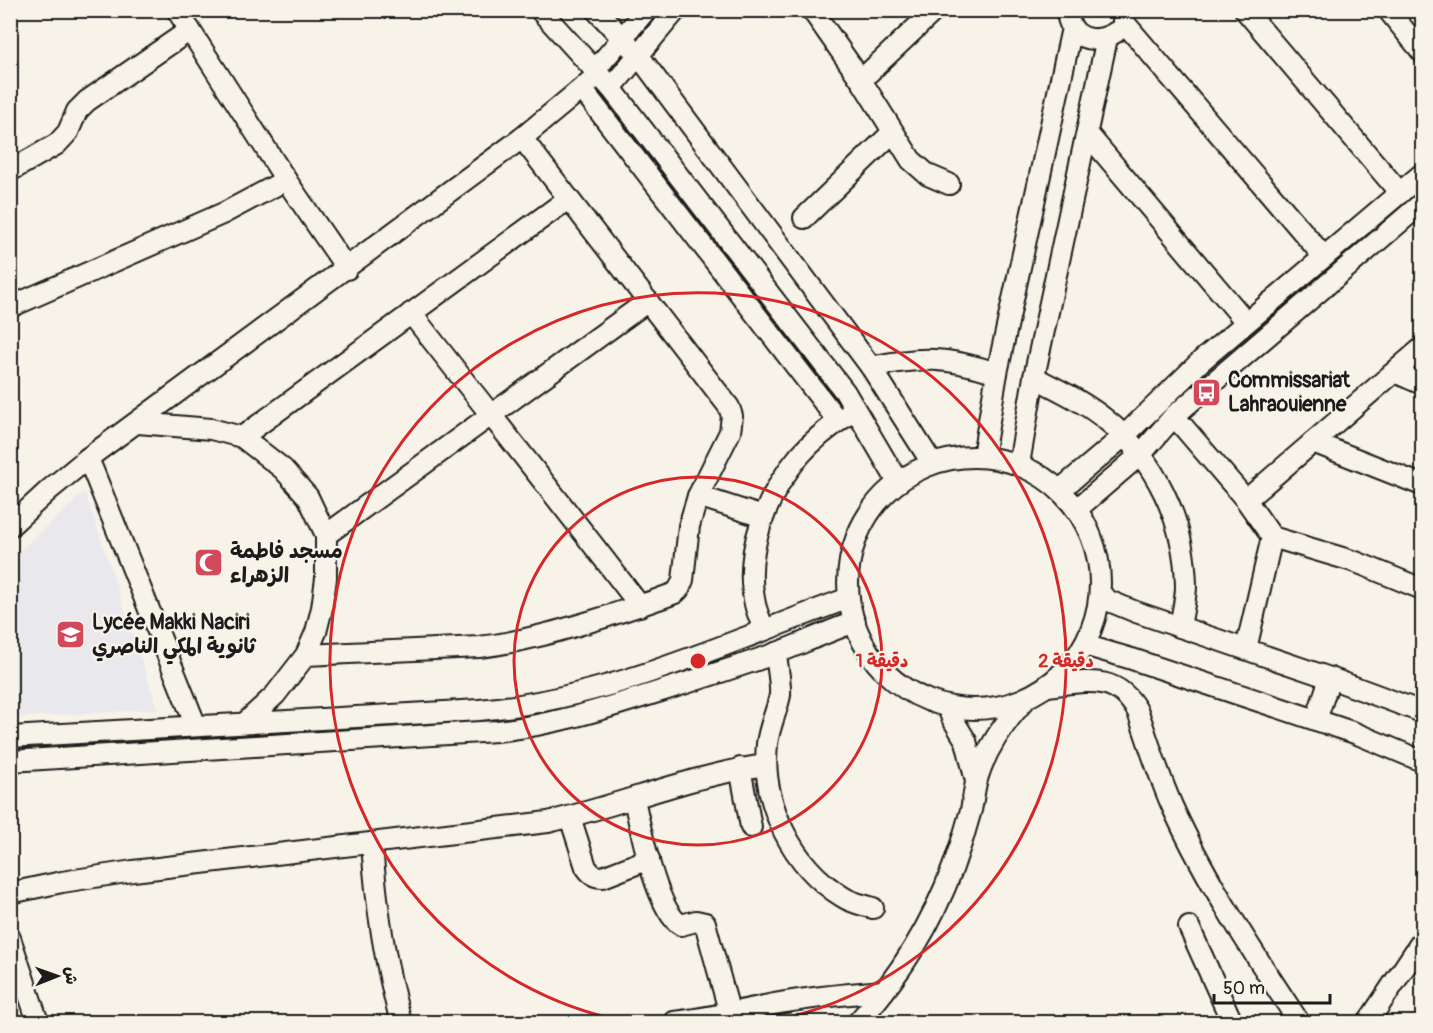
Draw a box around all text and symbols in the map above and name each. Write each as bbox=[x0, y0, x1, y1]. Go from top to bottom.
place label: Commissariat Lahraouienne bbox=[1228, 367, 1351, 418]
bus stop icon: Commissariat Lahraouienne bbox=[1191, 376, 1223, 408]
place label: مسجد فاطمة الزهراء bbox=[230, 538, 343, 589]
mosque icon: مسجد فاطمة الزهراء bbox=[193, 547, 225, 579]
place label: Lycée Makki Naciri ثانوية المكي الناصري bbox=[92, 609, 257, 665]
school or university icon: Lycée Makki Naciri ثانوية المكي الناصري bbox=[55, 618, 87, 650]
text: 1 دقيقة bbox=[856, 650, 908, 673]
text: 2 دقيقة bbox=[1038, 650, 1094, 673]
centre of rings bbox=[688, 651, 708, 671]
north arrow bbox=[27, 946, 87, 1006]
text: ش bbox=[61, 967, 81, 985]
scale bar bbox=[1214, 967, 1330, 1005]
text: 50 m bbox=[1223, 977, 1265, 1000]

